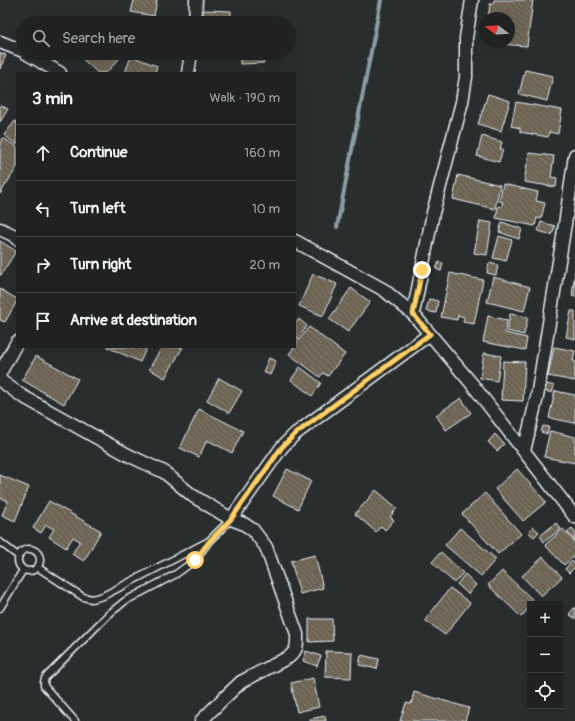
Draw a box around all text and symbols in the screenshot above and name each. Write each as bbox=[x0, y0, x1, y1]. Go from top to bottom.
north arrow bbox=[479, 12, 515, 48]
search box bbox=[16, 16, 296, 60]
icon: search bbox=[30, 27, 52, 49]
text: Search here bbox=[62, 29, 135, 48]
text: 3 min bbox=[32, 88, 73, 109]
text: Walk · 190 m bbox=[209, 90, 280, 106]
icon: ahead bbox=[32, 142, 54, 164]
text: Continue bbox=[70, 143, 128, 162]
text: 160 m bbox=[244, 145, 280, 161]
icon: left bbox=[32, 198, 54, 220]
text: Turn left bbox=[70, 199, 126, 218]
text: 10 m bbox=[252, 201, 280, 217]
icon: right bbox=[32, 254, 54, 276]
text: Turn right bbox=[70, 255, 131, 274]
text: 20 m bbox=[249, 257, 280, 273]
route end bbox=[413, 261, 431, 279]
icon: arrive bbox=[32, 310, 54, 332]
text: Arrive at destination bbox=[70, 311, 197, 330]
route start bbox=[186, 551, 204, 569]
map controls bbox=[527, 601, 563, 709]
button: + bbox=[527, 601, 563, 637]
button: − bbox=[527, 637, 563, 673]
button: locate bbox=[527, 673, 563, 709]

